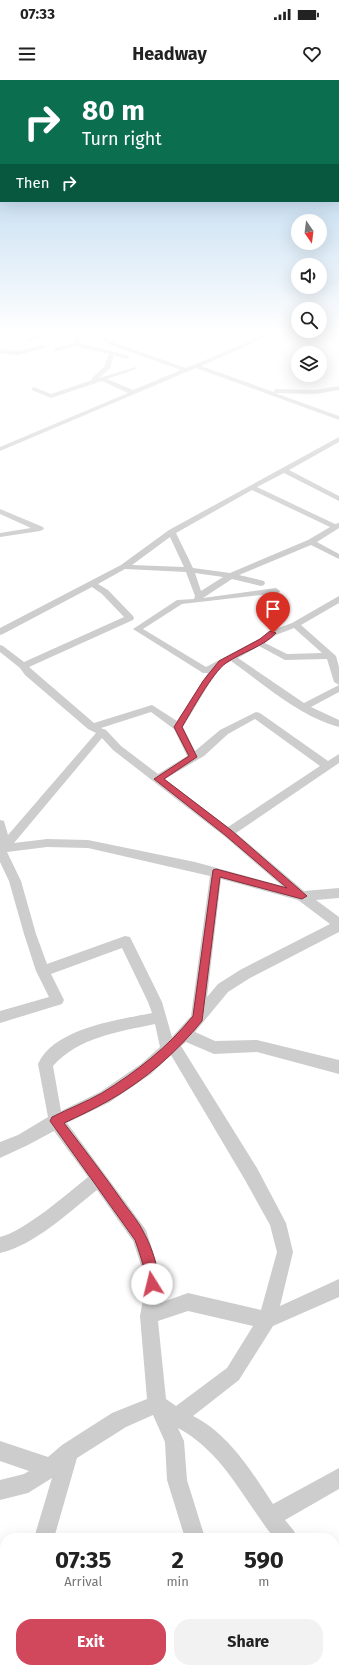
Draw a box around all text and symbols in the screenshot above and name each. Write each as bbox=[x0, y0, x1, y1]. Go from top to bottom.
text: 07:33 bbox=[20, 5, 55, 23]
icon: menu bbox=[16, 43, 38, 65]
text: Headway bbox=[132, 43, 207, 65]
icon: heart bbox=[301, 43, 323, 65]
text: 80 m bbox=[82, 94, 145, 127]
icon: right bbox=[16, 96, 68, 148]
text: Turn right bbox=[82, 128, 162, 150]
icon: right bbox=[58, 172, 80, 194]
text: Then bbox=[16, 174, 50, 192]
north arrow bbox=[291, 214, 327, 250]
map controls bbox=[291, 214, 327, 382]
button: sound bbox=[291, 258, 327, 294]
button: search bbox=[291, 302, 327, 338]
button: layers bbox=[291, 346, 327, 382]
pin bbox=[256, 592, 290, 633]
icon: arrive bbox=[262, 598, 284, 620]
position arrow bbox=[131, 1263, 173, 1305]
text: 07:35 bbox=[55, 1546, 111, 1574]
text: 2 bbox=[171, 1546, 184, 1574]
text: 590 bbox=[244, 1546, 284, 1574]
text: Arrival bbox=[64, 1574, 102, 1589]
text: min bbox=[166, 1574, 189, 1589]
text: m bbox=[258, 1574, 269, 1589]
button: Exit bbox=[16, 1619, 166, 1665]
button: Share bbox=[174, 1619, 323, 1665]

